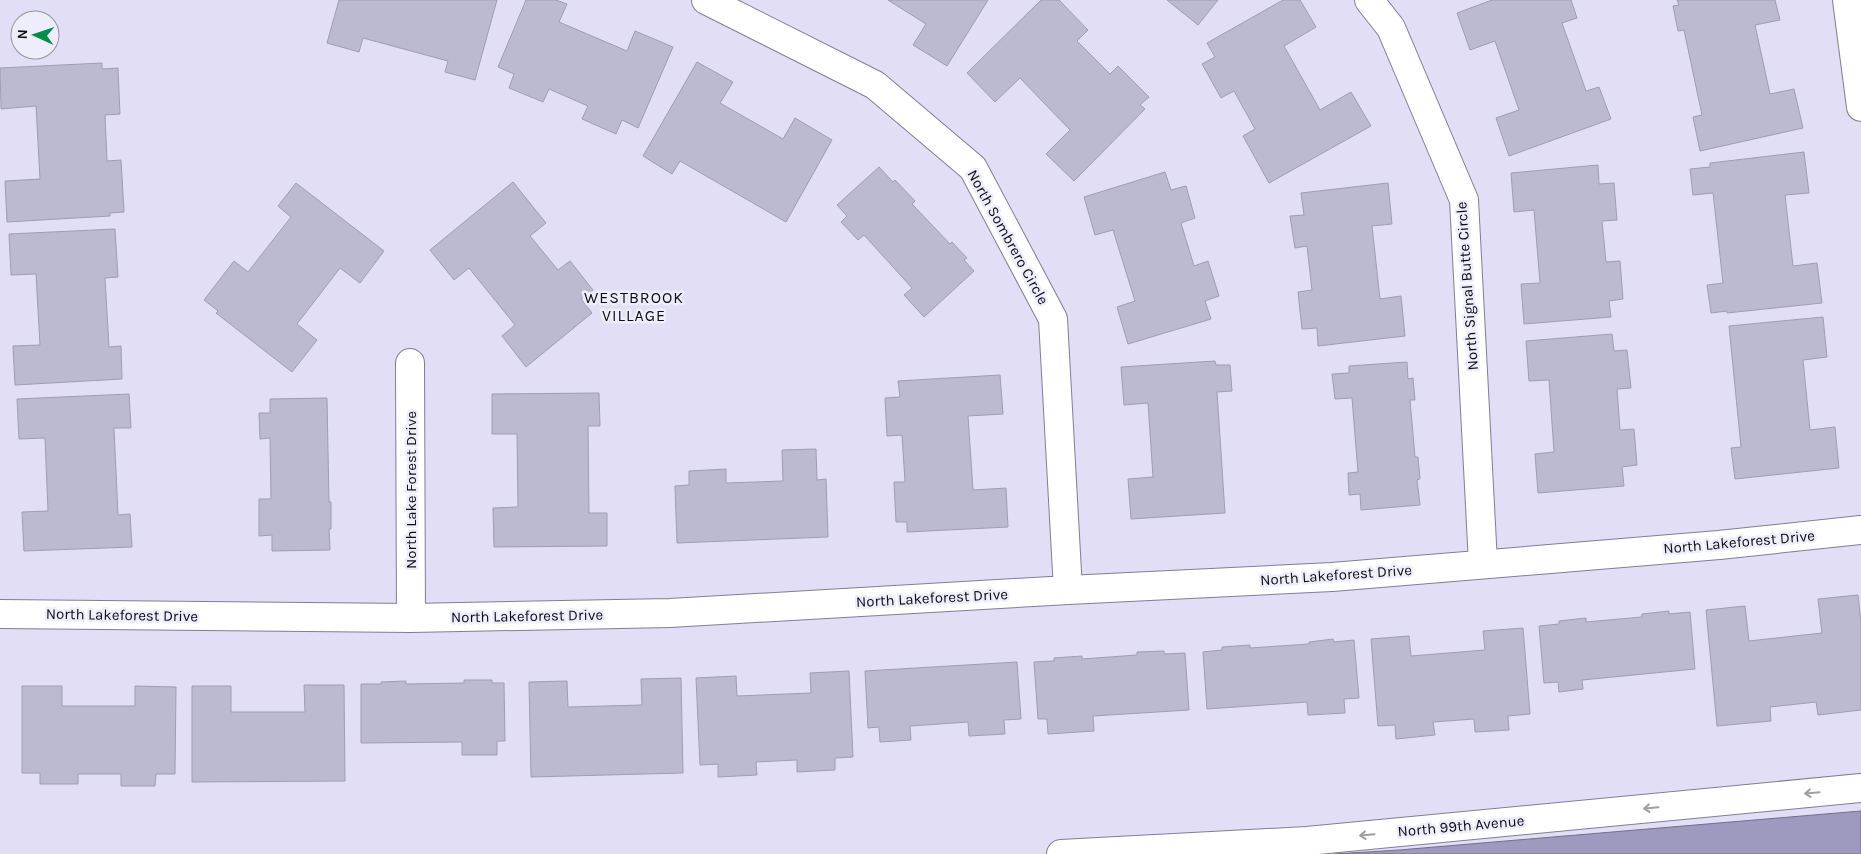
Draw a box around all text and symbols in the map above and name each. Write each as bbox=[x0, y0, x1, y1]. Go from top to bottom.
north arrow bbox=[10, 10, 60, 60]
text: N bbox=[14, 29, 31, 40]
street label: North Sombrero Circle bbox=[963, 166, 1053, 308]
street label: North Signal Butte Circle bbox=[1452, 201, 1482, 371]
district label: WESTBROOK VILLAGE bbox=[584, 288, 684, 325]
street label: North Lake Forest Drive bbox=[402, 411, 420, 569]
street label: North Lakeforest Drive bbox=[1662, 526, 1816, 558]
street label: North Lakeforest Drive bbox=[1259, 561, 1413, 589]
street label: North Lakeforest Drive bbox=[856, 585, 1008, 611]
street label: North Lakeforest Drive bbox=[46, 605, 198, 625]
street label: North Lakeforest Drive bbox=[451, 606, 603, 626]
one-way arrow bbox=[1805, 788, 1821, 798]
one-way arrow bbox=[1643, 803, 1659, 813]
street label: North 99th Avenue bbox=[1397, 811, 1525, 841]
one-way arrow bbox=[1359, 830, 1375, 840]

